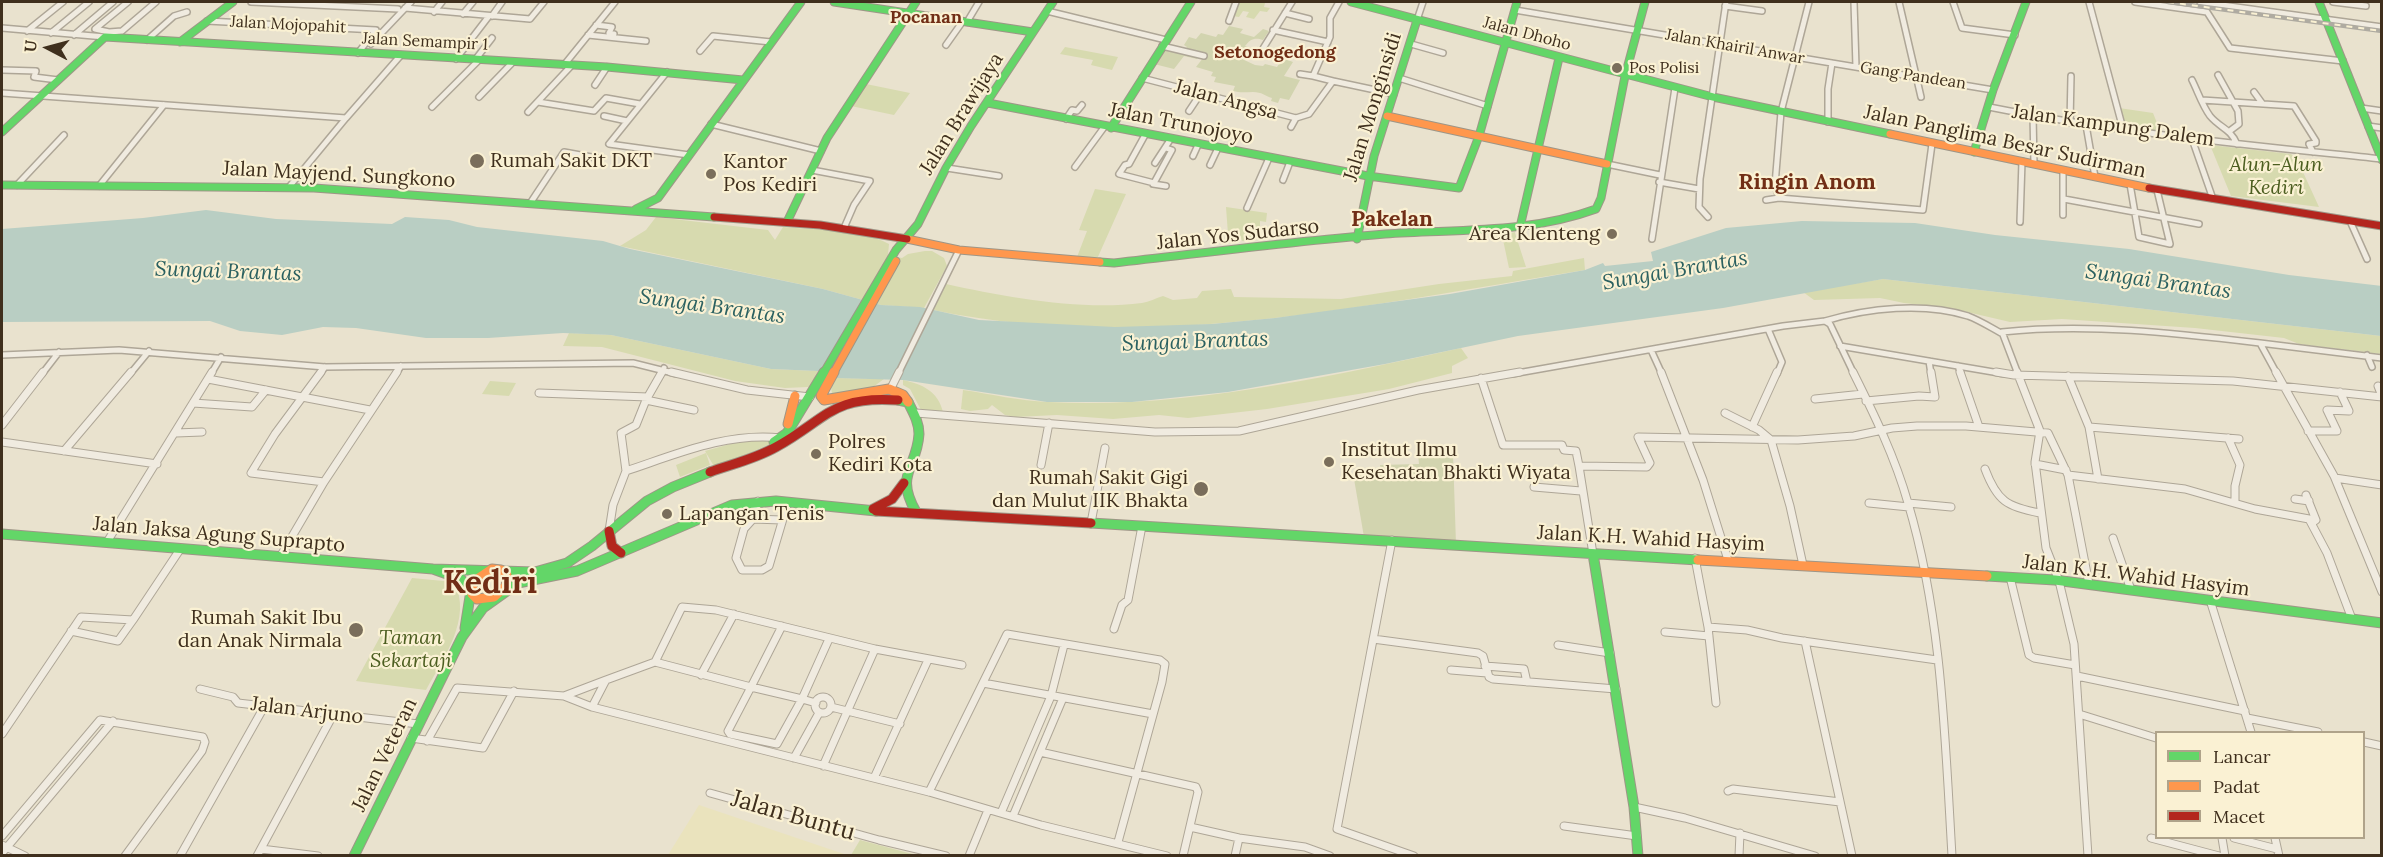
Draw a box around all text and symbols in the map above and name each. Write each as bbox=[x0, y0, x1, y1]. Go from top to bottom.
district label: Pocanan bbox=[890, 7, 962, 29]
street label: Jalan Mojopahit bbox=[229, 12, 347, 38]
street label: Jalan Dhoho bbox=[1481, 13, 1573, 55]
north arrow bbox=[18, 18, 78, 78]
street label: Jalan Khairil Anwar bbox=[1664, 25, 1806, 69]
street label: Jalan Semampir 1 bbox=[362, 29, 488, 55]
street label: Jalan Monginsidi bbox=[1339, 30, 1407, 184]
text: U bbox=[20, 39, 41, 53]
district label: Setonogedong bbox=[1214, 42, 1336, 64]
street label: Jalan Brawijaya bbox=[915, 49, 1009, 179]
place label: Pos Polisi bbox=[1629, 58, 1699, 78]
street label: Gang Pandean bbox=[1859, 58, 1967, 94]
marker: Pos Polisi bbox=[1610, 61, 1624, 75]
street label: Jalan Angsa bbox=[1172, 75, 1280, 125]
street label: Jalan Trunojoyo bbox=[1107, 98, 1255, 150]
street label: Jalan Panglima Besar Sudirman bbox=[1862, 100, 2148, 184]
street label: Jalan Kampung Dalem bbox=[2010, 100, 2216, 152]
place label: Rumah Sakit DKT bbox=[490, 149, 652, 173]
place label: Kantor Pos Kediri bbox=[723, 150, 817, 197]
marker: Rumah Sakit DKT bbox=[468, 152, 486, 170]
park label: Alun-Alun Kediri bbox=[2229, 153, 2323, 200]
street label: Jalan Mayjend. Sungkono bbox=[222, 157, 456, 193]
marker: Kantor Pos Kediri bbox=[704, 167, 718, 181]
district label: Ringin Anom bbox=[1738, 170, 1876, 196]
district label: Pakelan bbox=[1351, 207, 1433, 233]
street label: Jalan Yos Sudarso bbox=[1156, 215, 1320, 255]
place label: Area Klenteng bbox=[1469, 222, 1600, 246]
marker: Area Klenteng bbox=[1605, 227, 1619, 241]
water label: Sungai Brantas bbox=[1601, 246, 1749, 296]
water label: Sungai Brantas bbox=[154, 257, 302, 287]
water label: Sungai Brantas bbox=[2084, 259, 2232, 305]
water label: Sungai Brantas bbox=[638, 284, 786, 330]
water label: Sungai Brantas bbox=[1121, 327, 1269, 357]
place label: Polres Kediri Kota bbox=[828, 430, 932, 477]
place label: Institut Ilmu Kesehatan Bhakti Wiyata bbox=[1341, 438, 1571, 485]
marker: Polres Kediri Kota bbox=[809, 447, 823, 461]
marker: Institut Ilmu Kesehatan Bhakti Wiyata bbox=[1322, 455, 1336, 469]
place label: Rumah Sakit Gigi dan Mulut IIK Bhakta bbox=[992, 466, 1188, 513]
marker: Rumah Sakit Gigi dan Mulut IIK Bhakta bbox=[1192, 480, 1210, 498]
place label: Lapangan Tenis bbox=[679, 502, 824, 526]
marker: Lapangan Tenis bbox=[660, 507, 674, 521]
street label: Jalan Jaksa Agung Suprapto bbox=[92, 512, 346, 558]
street label: Jalan K.H. Wahid Hasyim bbox=[1536, 521, 1766, 557]
street label: Jalan K.H. Wahid Hasyim bbox=[2021, 550, 2251, 602]
district label: Kediri bbox=[443, 565, 537, 603]
place label: Rumah Sakit Ibu dan Anak Nirmala bbox=[178, 606, 342, 653]
marker: Rumah Sakit Ibu dan Anak Nirmala bbox=[347, 621, 365, 639]
park label: Taman Sekartaji bbox=[370, 626, 452, 673]
street label: Jalan Arjuno bbox=[250, 692, 364, 730]
street label: Jalan Veteran bbox=[347, 694, 423, 816]
legend bbox=[2155, 731, 2365, 839]
text: Lancar bbox=[2213, 745, 2271, 768]
text: Padat bbox=[2213, 775, 2260, 798]
street label: Jalan Buntu bbox=[728, 785, 858, 847]
text: Macet bbox=[2213, 805, 2265, 828]

